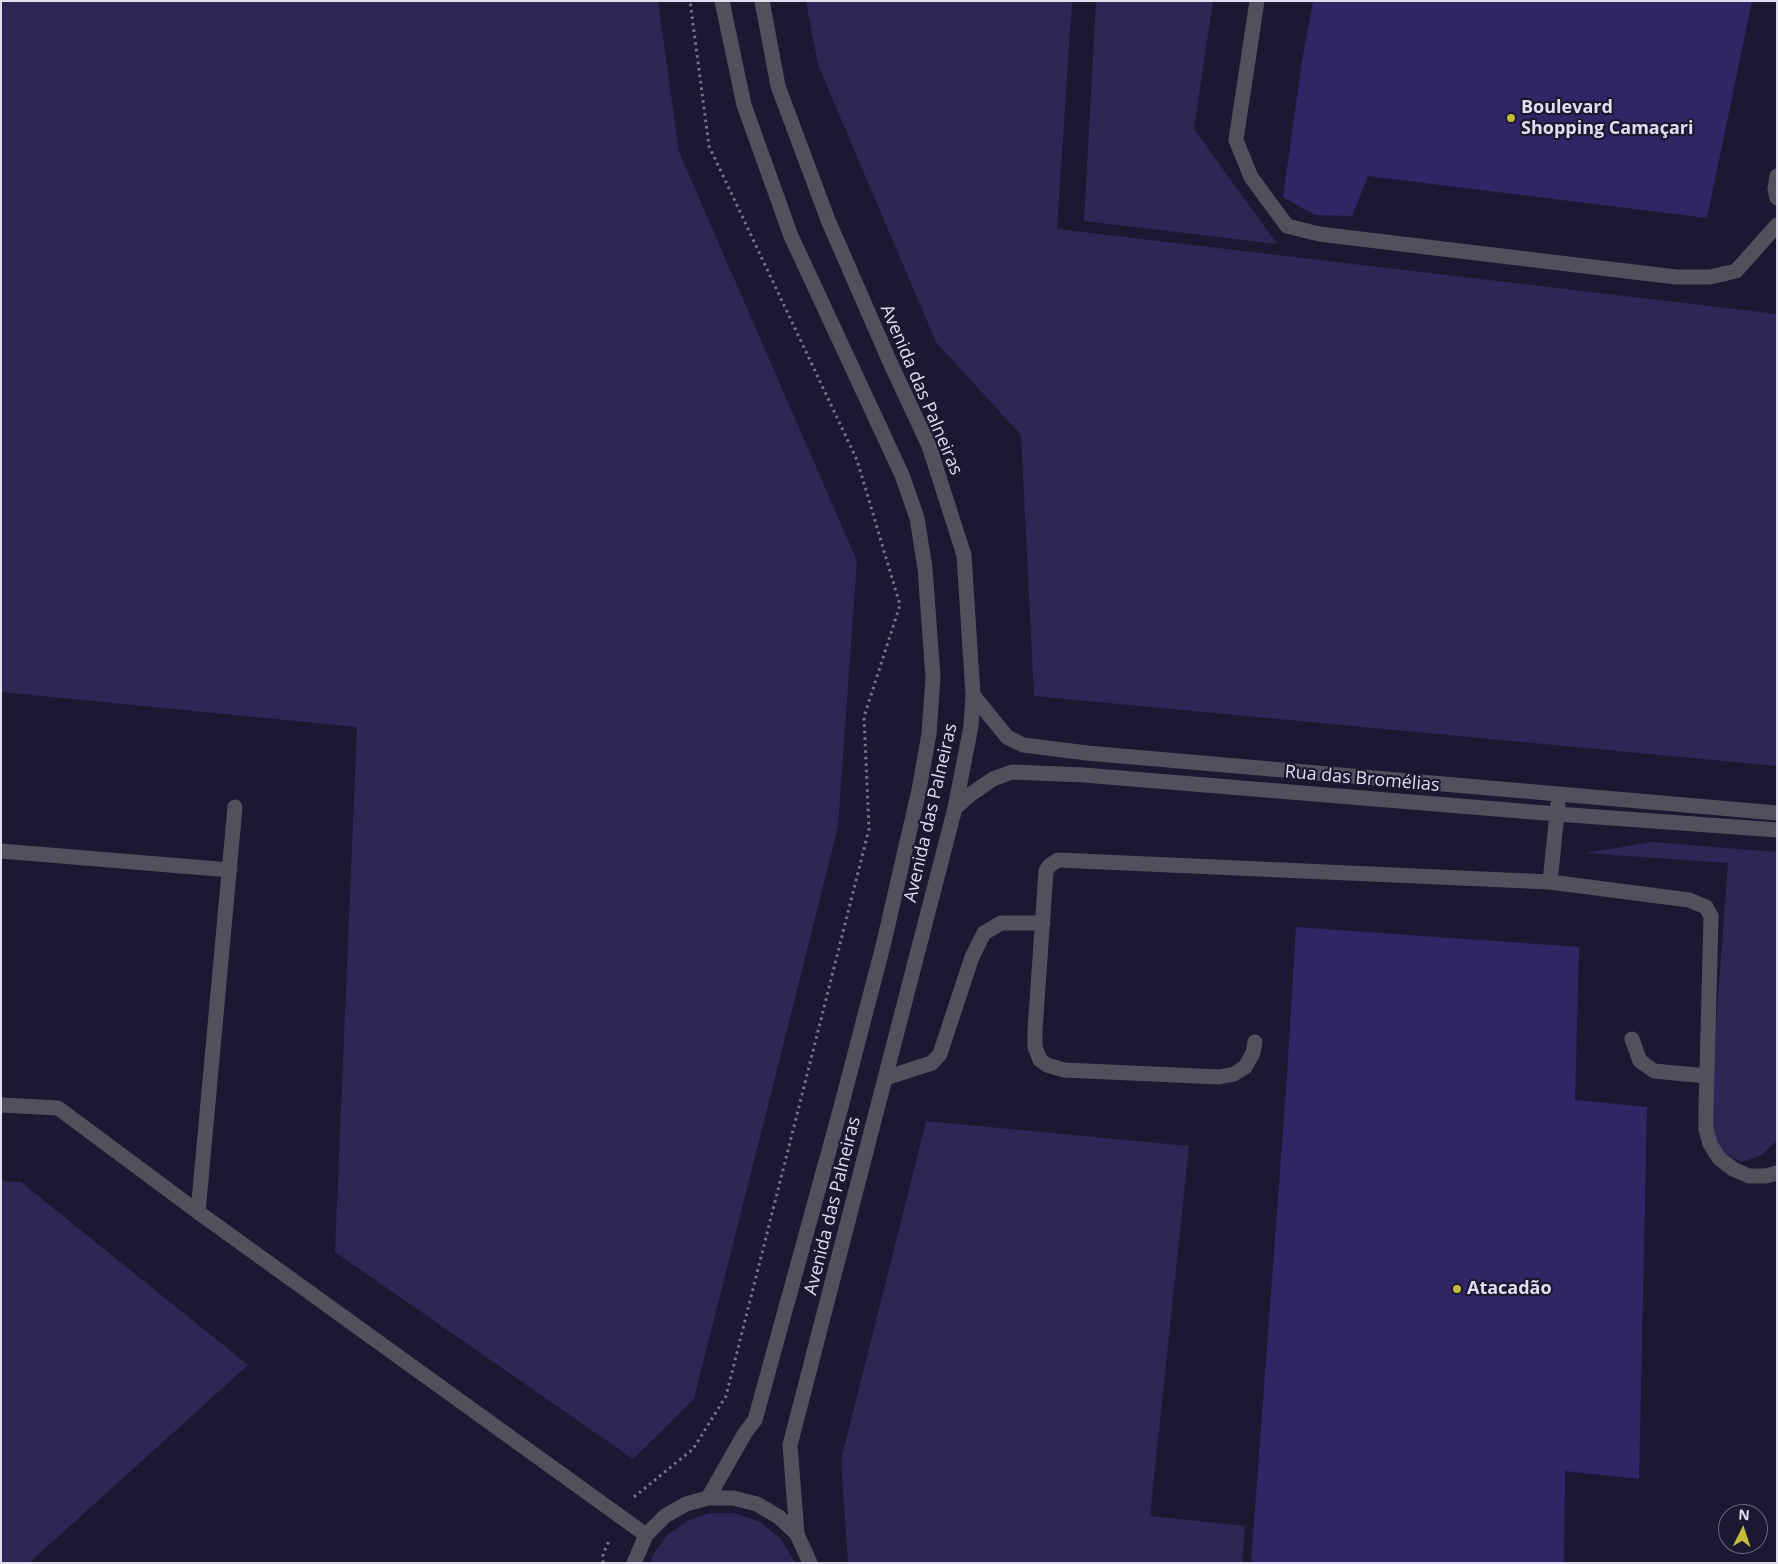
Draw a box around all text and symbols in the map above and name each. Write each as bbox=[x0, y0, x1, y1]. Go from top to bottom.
place label: Boulevard Shopping Camaçari bbox=[1521, 97, 1694, 140]
marker: Boulevard Shopping Camaçari bbox=[1505, 112, 1517, 124]
street label: Avenida das Palneiras bbox=[875, 302, 967, 478]
street label: Avenida das Palneiras bbox=[900, 721, 962, 905]
street label: Rua das Bromélias bbox=[1284, 761, 1440, 797]
street label: Avenida das Palneiras bbox=[800, 1115, 866, 1297]
place label: Atacadão bbox=[1467, 1278, 1552, 1300]
marker: Atacadão bbox=[1451, 1283, 1463, 1295]
north arrow bbox=[1718, 1504, 1768, 1554]
text: N bbox=[1738, 1505, 1750, 1524]

